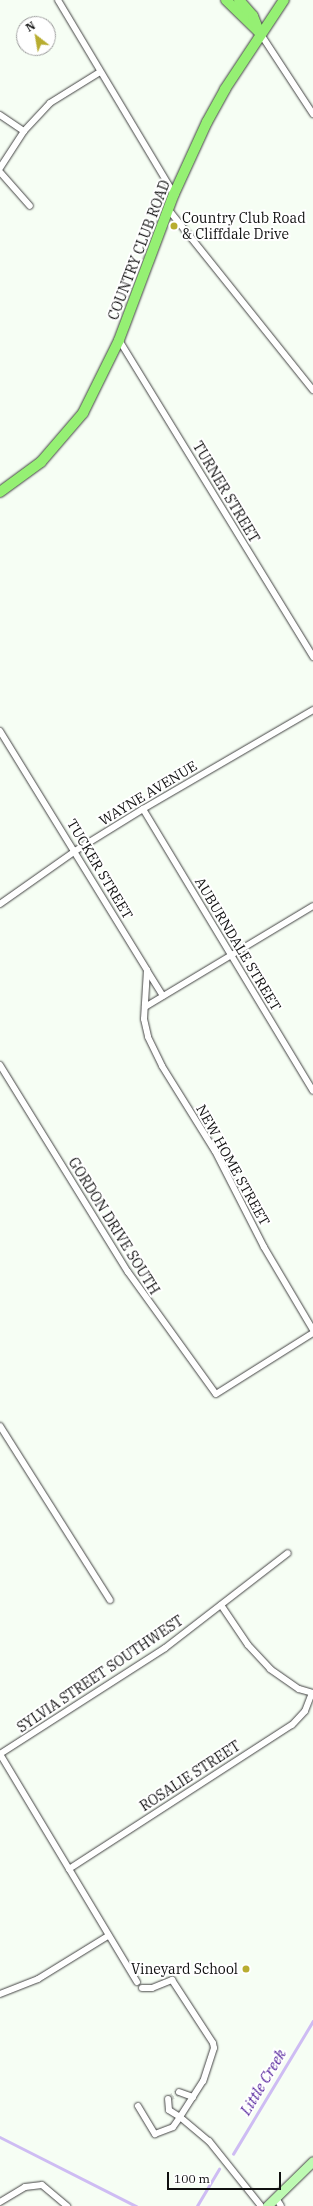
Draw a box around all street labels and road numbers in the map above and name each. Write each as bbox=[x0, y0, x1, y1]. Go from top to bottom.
street label: COUNTRY CLUB ROAD bbox=[105, 178, 173, 322]
street label: TURNER STREET bbox=[189, 438, 263, 546]
street label: WAYNE AVENUE bbox=[96, 757, 200, 829]
street label: TUCKER STREET bbox=[64, 816, 136, 922]
street label: AUBURNDALE STREET bbox=[191, 874, 285, 1014]
street label: NEW HOME STREET bbox=[193, 1102, 273, 1228]
street label: GORDON DRIVE SOUTH bbox=[65, 1154, 163, 1298]
street label: SYLVIA STREET SOUTHWEST bbox=[14, 1612, 186, 1736]
street label: ROSALIE STREET bbox=[137, 1737, 243, 1815]

